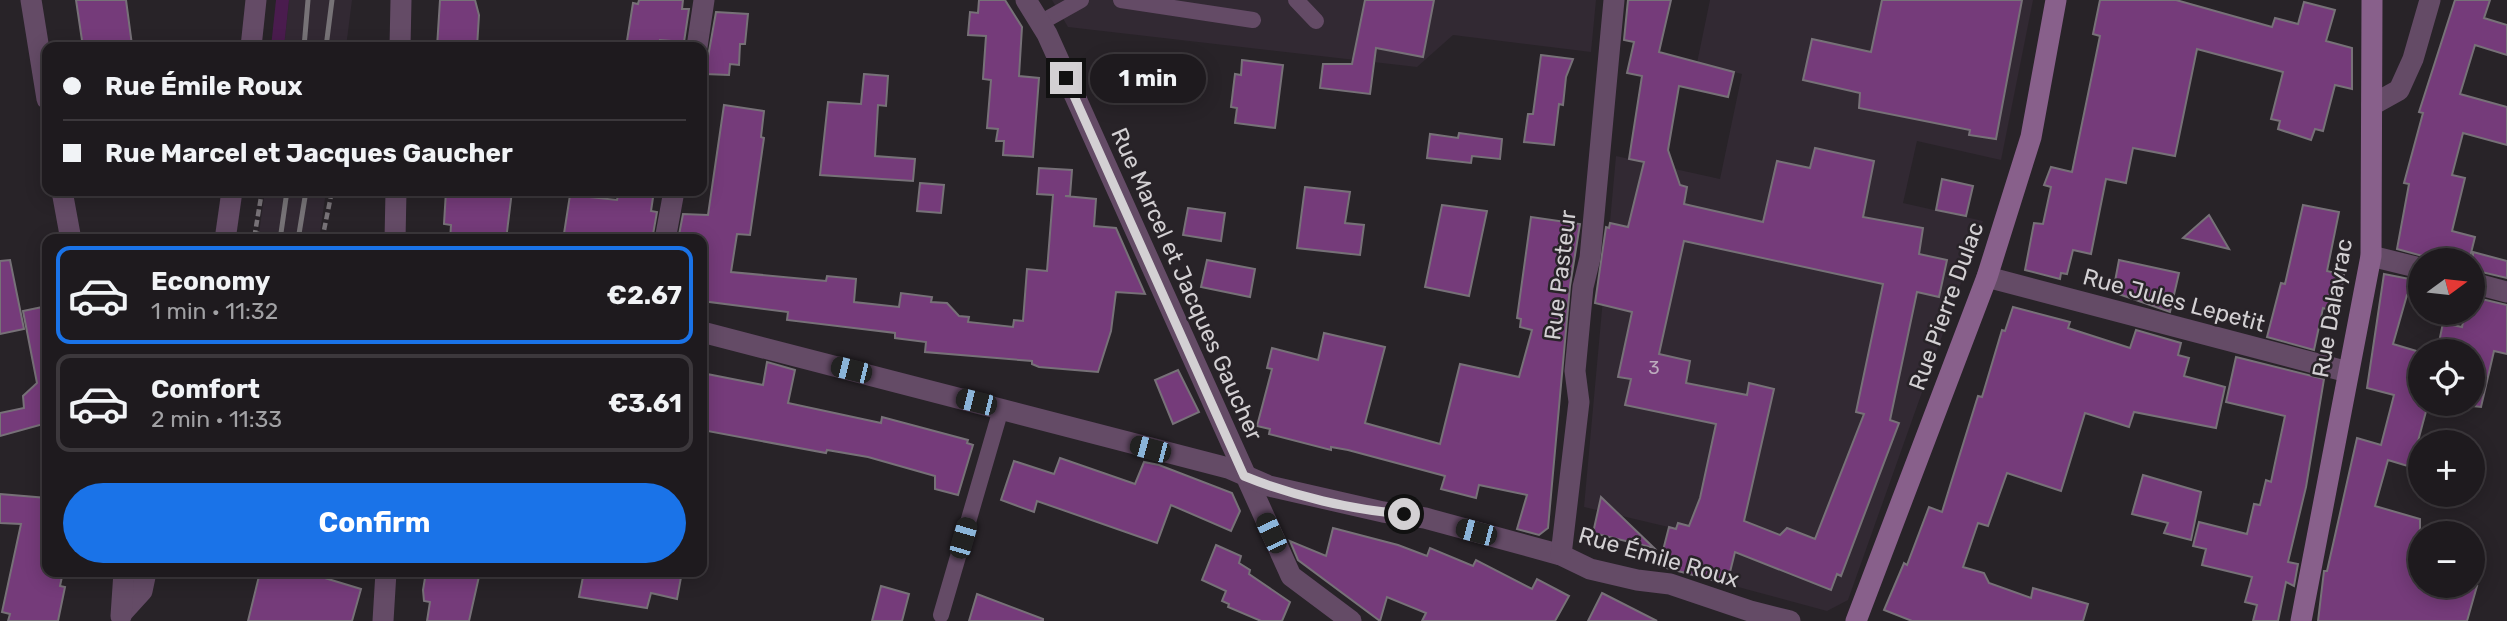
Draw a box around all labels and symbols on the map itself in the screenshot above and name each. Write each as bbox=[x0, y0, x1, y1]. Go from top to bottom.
callout: 1 min bbox=[1090, 54, 1206, 102]
route end bbox=[1050, 62, 1082, 94]
street label: Rue Marcel et Jacques Gaucher bbox=[1105, 123, 1269, 445]
street label: Rue Pasteur bbox=[1538, 208, 1582, 342]
street label: Rue Pierre Dulac bbox=[1903, 218, 1989, 394]
street label: Rue Dalayrac bbox=[2306, 236, 2358, 380]
north arrow bbox=[2408, 248, 2485, 326]
street label: Rue Jules Lepetit bbox=[2080, 262, 2268, 338]
car bbox=[829, 355, 874, 385]
house number: 3 bbox=[1648, 356, 1660, 379]
car bbox=[954, 387, 999, 417]
car bbox=[1127, 433, 1174, 465]
route start bbox=[1388, 498, 1420, 530]
car bbox=[1253, 510, 1290, 556]
car bbox=[948, 515, 979, 561]
car bbox=[1453, 516, 1500, 548]
street label: Rue Émile Roux bbox=[1575, 521, 1743, 593]

